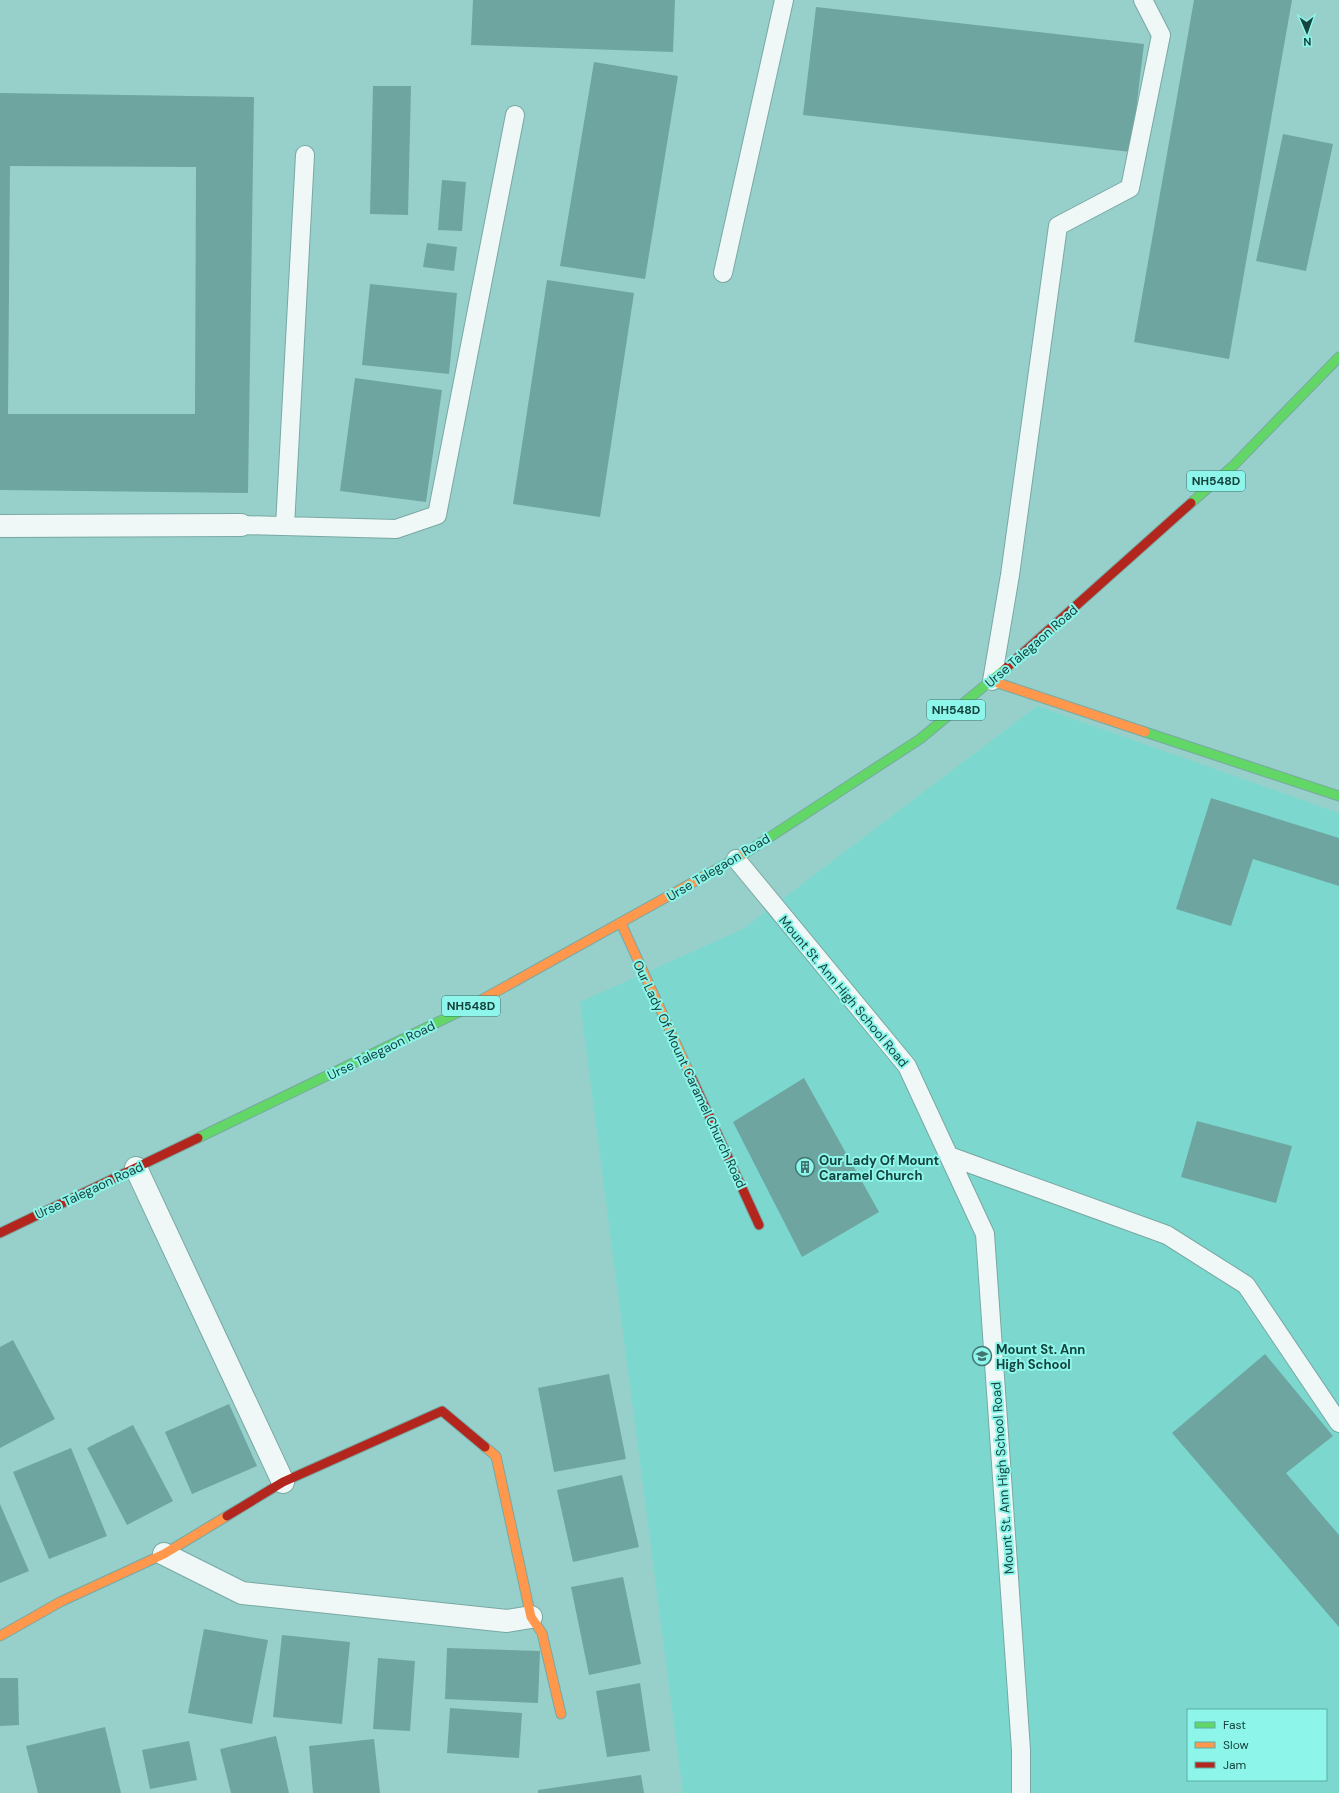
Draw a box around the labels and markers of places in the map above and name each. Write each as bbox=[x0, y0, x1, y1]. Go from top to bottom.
place label: Our Lady Of Mount Caramel Church bbox=[819, 1152, 939, 1184]
building icon: Our Lady Of Mount Caramel Church bbox=[794, 1156, 816, 1178]
place label: Mount St. Ann High School bbox=[996, 1341, 1085, 1373]
school or university icon: Mount St. Ann High School bbox=[971, 1345, 993, 1367]

